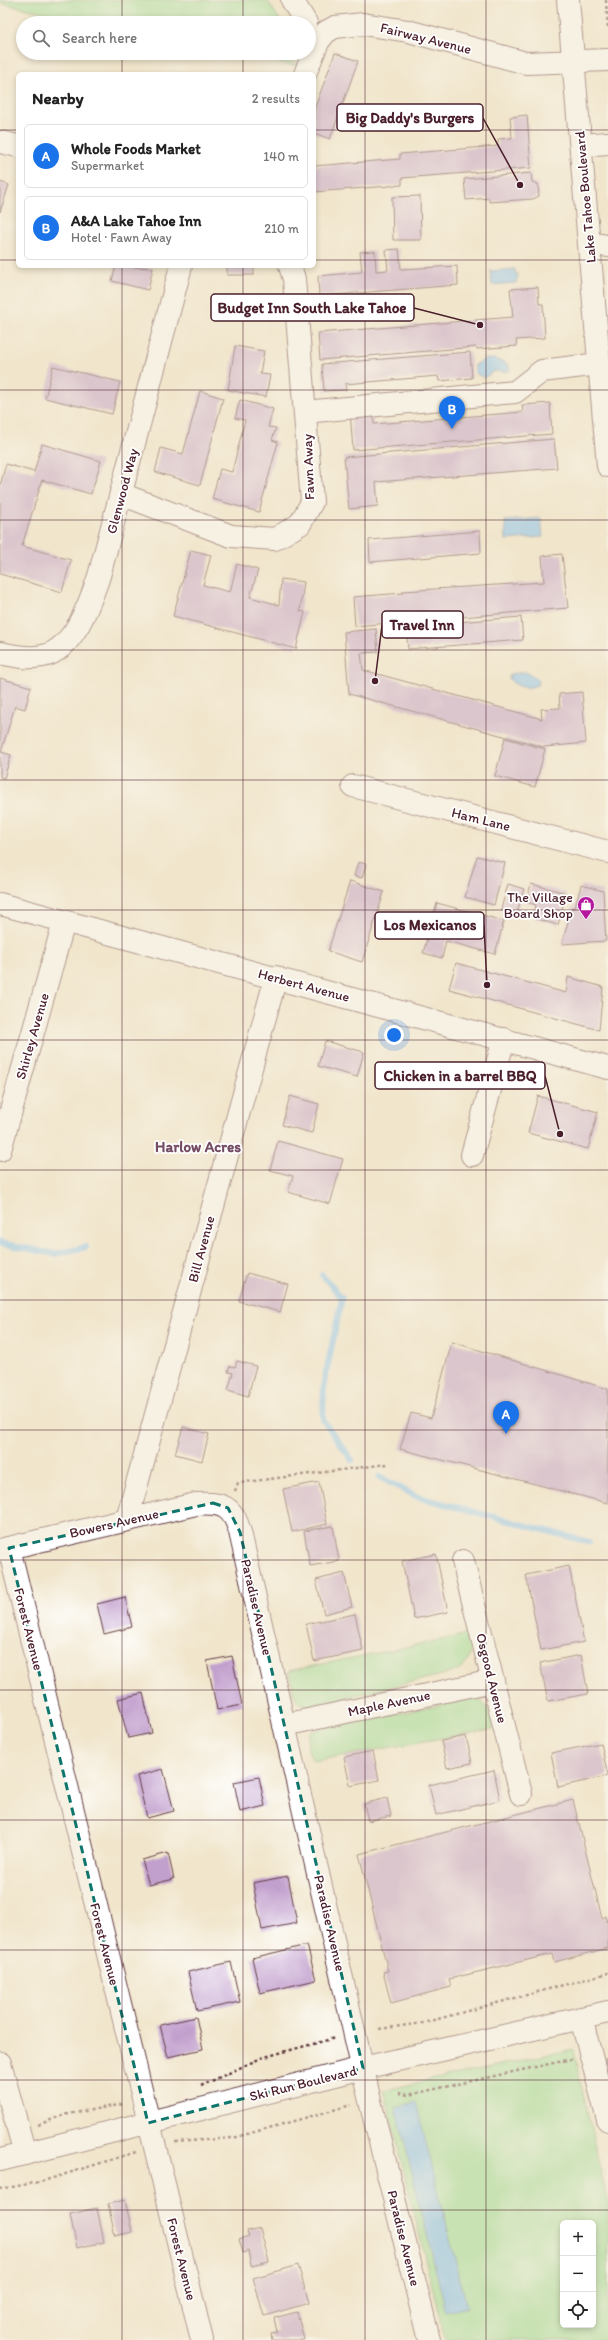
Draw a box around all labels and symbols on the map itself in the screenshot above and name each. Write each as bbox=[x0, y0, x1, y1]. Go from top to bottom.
street label: Fairway Avenue bbox=[378, 19, 474, 58]
callout: Big Daddy's Burgers bbox=[337, 104, 483, 131]
text: Big Daddy's Burgers bbox=[346, 109, 475, 128]
street label: Lake Tahoe Boulevard bbox=[571, 130, 600, 264]
callout: Budget Inn South Lake Tahoe bbox=[211, 294, 414, 321]
text: Budget Inn South Lake Tahoe bbox=[218, 299, 406, 318]
pin: B bbox=[439, 396, 465, 429]
street label: Fawn Away bbox=[299, 433, 318, 500]
street label: Glenwood Way bbox=[103, 446, 142, 536]
callout: Travel Inn bbox=[382, 611, 463, 638]
text: Travel Inn bbox=[389, 616, 455, 634]
street label: Ham Lane bbox=[450, 804, 512, 835]
place label: The Village Board Shop bbox=[504, 889, 573, 922]
shop icon: The Village Board Shop bbox=[576, 895, 596, 920]
callout: Los Mexicanos bbox=[375, 912, 484, 939]
text: Los Mexicanos bbox=[383, 916, 477, 934]
street label: Herbert Avenue bbox=[256, 965, 352, 1006]
street label: Shirley Avenue bbox=[12, 991, 53, 1081]
your location bbox=[384, 1025, 404, 1045]
callout: Chicken in a barrel BBQ bbox=[375, 1062, 545, 1089]
text: Chicken in a barrel BBQ bbox=[383, 1067, 537, 1085]
district label: Harlow Acres bbox=[155, 1138, 241, 1156]
street label: Bill Avenue bbox=[184, 1214, 219, 1284]
pin: A bbox=[493, 1401, 519, 1434]
street label: Bowers Avenue bbox=[68, 1505, 161, 1542]
street label: Paradise Avenue bbox=[237, 1557, 276, 1657]
street label: Forest Avenue bbox=[10, 1586, 47, 1673]
street label: Osgood Avenue bbox=[472, 1631, 511, 1725]
street label: Maple Avenue bbox=[346, 1686, 432, 1721]
street label: Paradise Avenue bbox=[310, 1873, 349, 1973]
street label: Forest Avenue bbox=[86, 1901, 123, 1988]
street label: Ski Run Boulevard bbox=[248, 2062, 359, 2105]
street label: Paradise Avenue bbox=[383, 2188, 424, 2288]
street label: Forest Avenue bbox=[163, 2216, 200, 2303]

